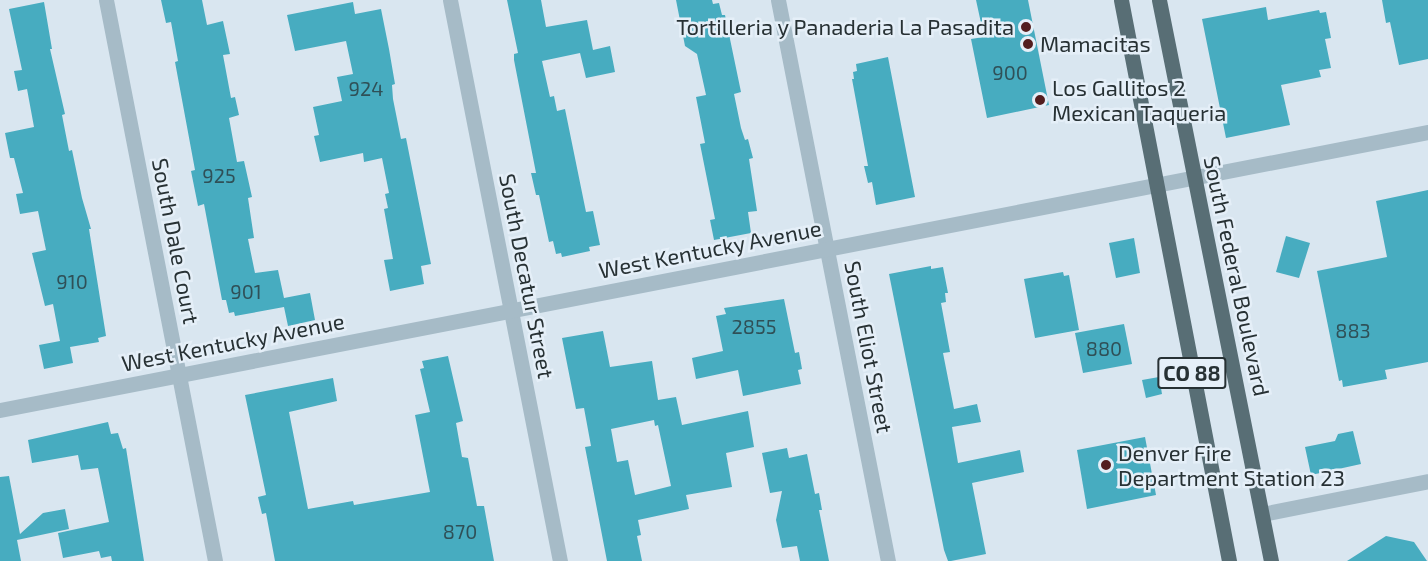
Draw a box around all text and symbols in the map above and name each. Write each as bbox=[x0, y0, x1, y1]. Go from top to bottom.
place label: Tortilleria y Panaderia La Pasadita bbox=[675, 14, 1014, 40]
marker: Tortilleria y Panaderia La Pasadita bbox=[1019, 20, 1033, 34]
place label: Mamacitas bbox=[1040, 31, 1151, 57]
marker: Mamacitas bbox=[1021, 37, 1035, 51]
house number: 900 bbox=[992, 60, 1028, 84]
place label: Los Gallitos 2 Mexican Taqueria bbox=[1052, 74, 1227, 125]
house number: 924 bbox=[349, 76, 383, 100]
marker: Los Gallitos 2 Mexican Taqueria bbox=[1033, 93, 1047, 107]
street label: South Federal Boulevard bbox=[1199, 153, 1275, 399]
street label: South Dale Court bbox=[147, 156, 205, 326]
house number: 925 bbox=[202, 163, 236, 187]
street label: South Decatur Street bbox=[494, 171, 560, 381]
street label: West Kentucky Avenue bbox=[596, 214, 824, 284]
street label: South Eliot Street bbox=[839, 259, 899, 435]
house number: 910 bbox=[56, 269, 88, 293]
house number: 901 bbox=[230, 279, 262, 303]
street label: West Kentucky Avenue bbox=[119, 307, 347, 377]
house number: 2855 bbox=[732, 314, 776, 338]
house number: 883 bbox=[1335, 318, 1371, 342]
house number: 880 bbox=[1086, 336, 1122, 360]
road number: CO 88 bbox=[1156, 355, 1228, 391]
place label: Denver Fire Department Station 23 bbox=[1118, 439, 1345, 490]
marker: Denver Fire Department Station 23 bbox=[1099, 458, 1113, 472]
house number: 870 bbox=[443, 519, 477, 543]

